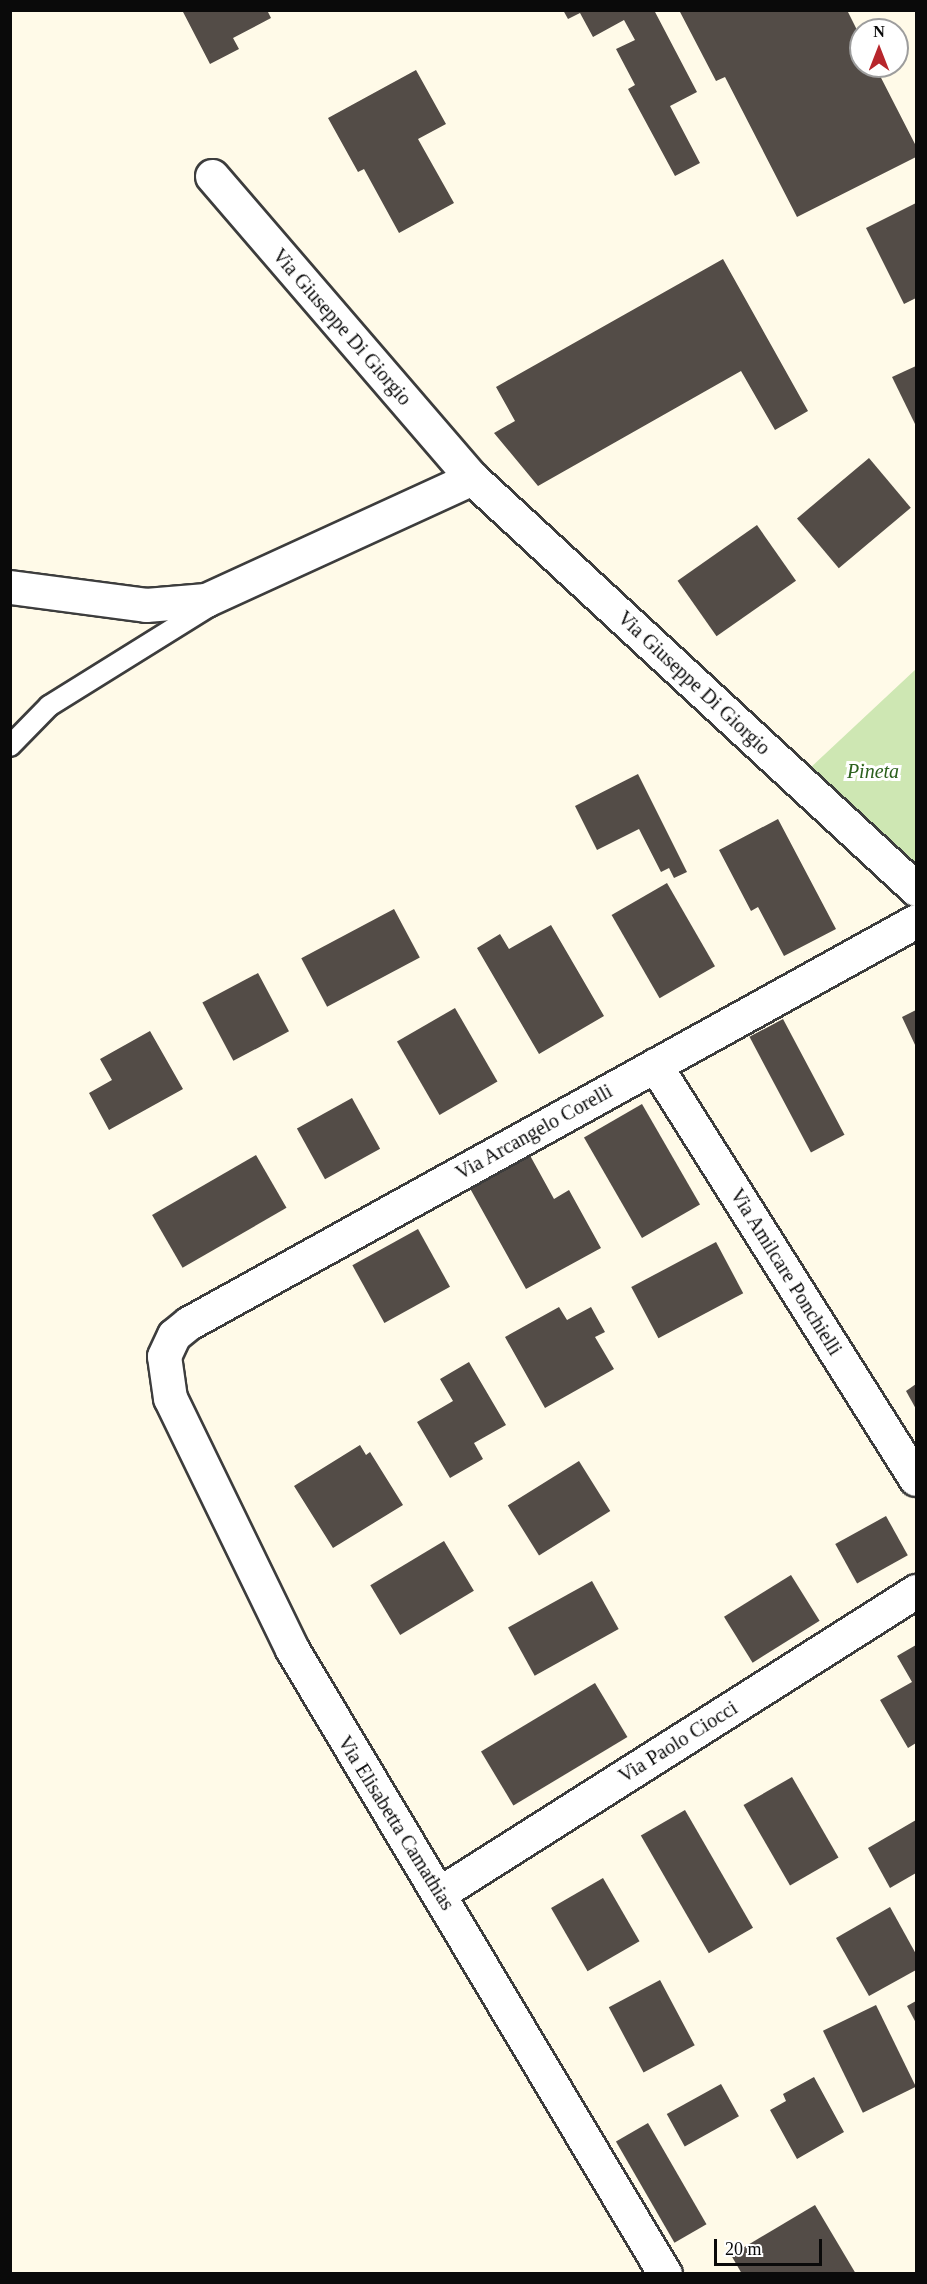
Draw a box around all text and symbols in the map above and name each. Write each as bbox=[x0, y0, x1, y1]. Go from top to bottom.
north arrow bbox=[849, 18, 909, 78]
text: N bbox=[873, 23, 885, 40]
street label: Via Giuseppe Di Giorgio bbox=[267, 244, 417, 410]
street label: Via Giuseppe Di Giorgio bbox=[613, 606, 775, 760]
park label: Pineta bbox=[847, 759, 899, 783]
street label: Via Arcangelo Corelli bbox=[451, 1079, 617, 1185]
street label: Via Amilcare Ponchielli bbox=[725, 1184, 847, 1360]
street label: Via Paolo Ciocci bbox=[614, 1696, 742, 1788]
street label: Via Elisabetta Camathias bbox=[333, 1731, 459, 1915]
scale bar bbox=[717, 2227, 825, 2265]
text: 20 m bbox=[725, 2239, 762, 2259]

